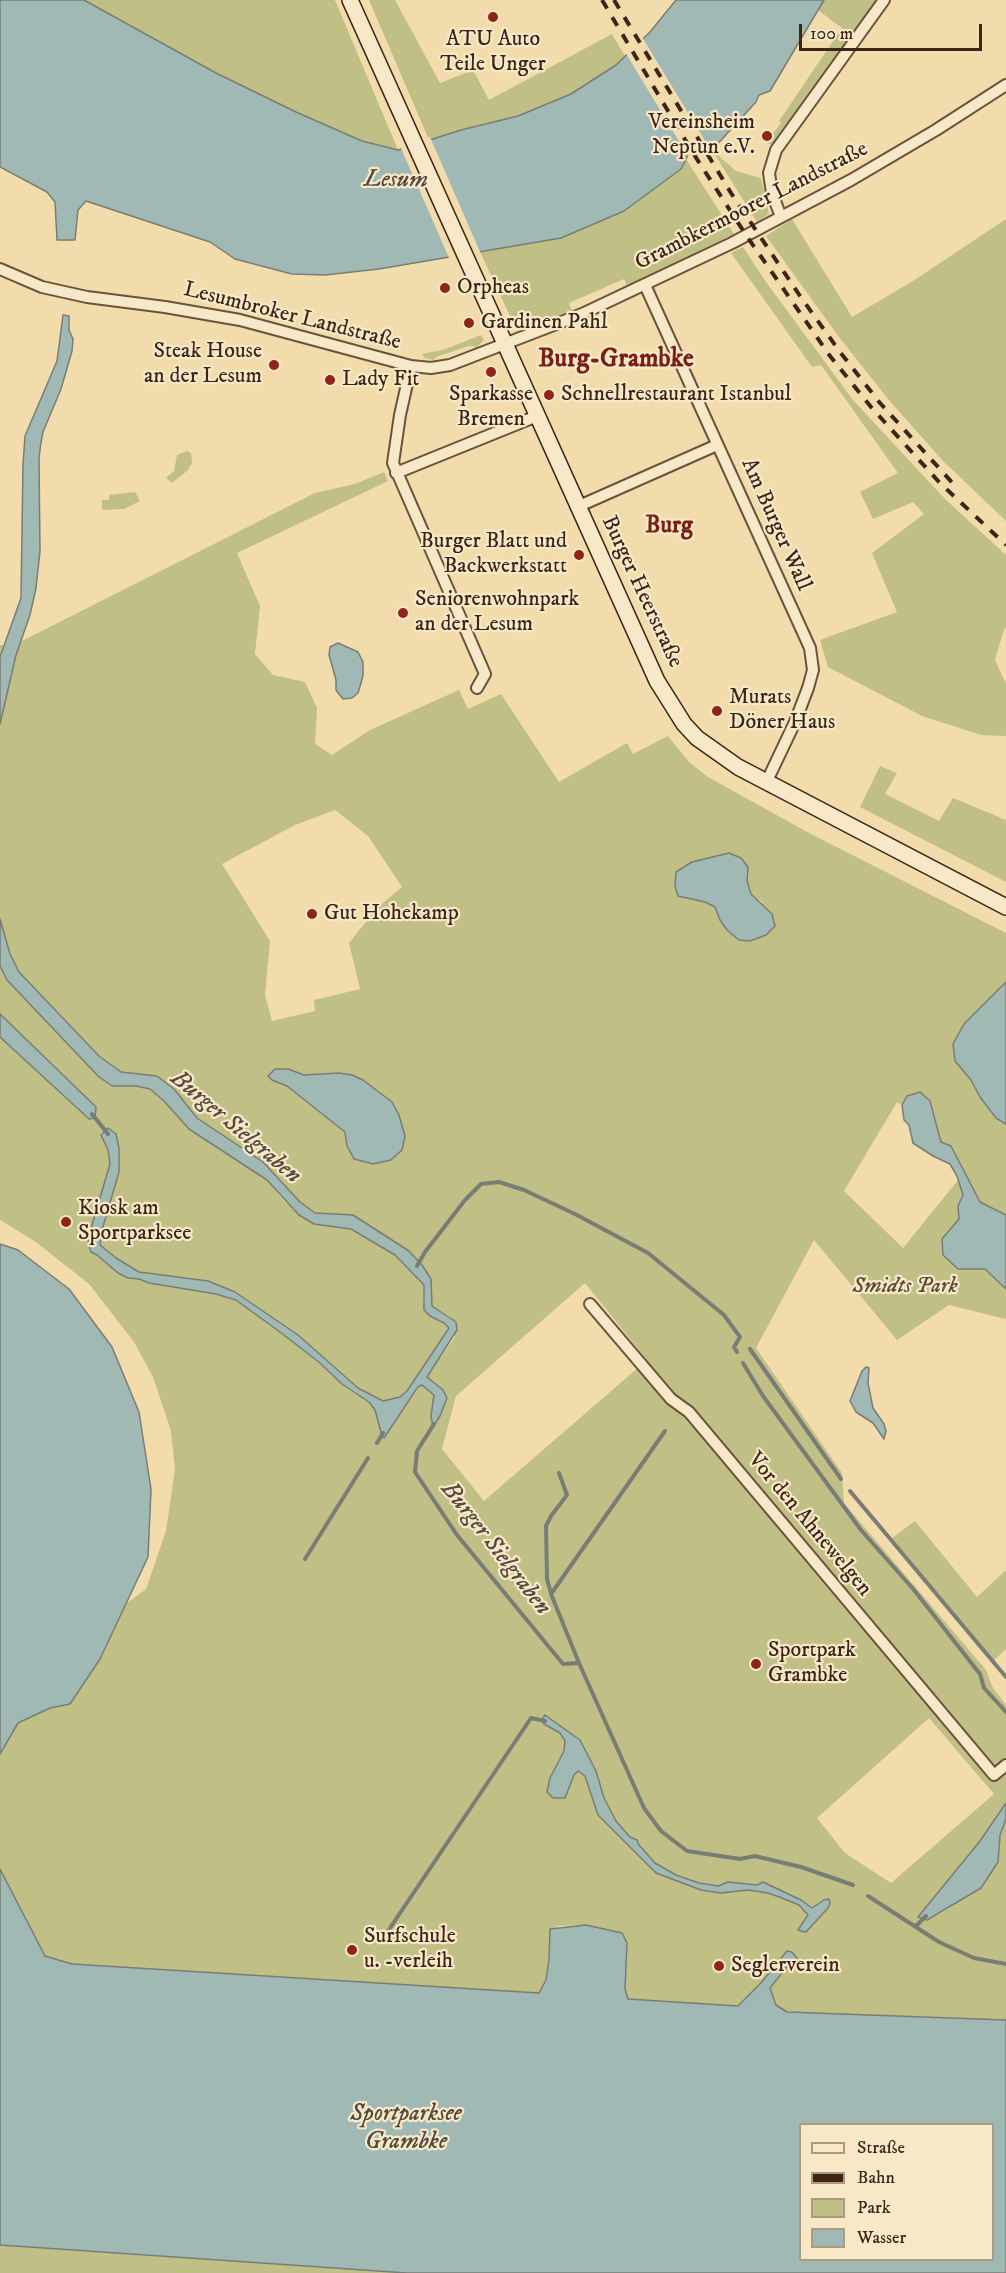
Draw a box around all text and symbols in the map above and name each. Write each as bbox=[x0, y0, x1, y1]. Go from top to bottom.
marker: ATU Auto Teile Unger bbox=[486, 10, 500, 24]
scale bar bbox=[802, 12, 985, 50]
text: 100 m bbox=[810, 23, 853, 45]
place label: ATU Auto Teile Unger bbox=[440, 27, 546, 78]
place label: Vereinsheim Neptun e.V. bbox=[649, 110, 755, 162]
marker: Vereinsheim Neptun e.V. bbox=[760, 129, 774, 143]
street label: Grambkermoorer Landstraße bbox=[631, 137, 873, 277]
water label: Lesum bbox=[364, 166, 428, 196]
place label: Orpheas bbox=[457, 275, 529, 301]
street label: Lesumbroker Landstraße bbox=[181, 277, 403, 357]
marker: Orpheas bbox=[438, 281, 452, 295]
place label: Gardinen Pahl bbox=[481, 310, 607, 336]
marker: Gardinen Pahl bbox=[462, 316, 476, 330]
place label: Steak House an der Lesum bbox=[144, 339, 262, 390]
district label: Burg-Grambke bbox=[538, 345, 694, 377]
marker: Steak House an der Lesum bbox=[267, 358, 281, 372]
marker: Sparkasse Bremen bbox=[484, 365, 498, 379]
place label: Lady Fit bbox=[342, 367, 419, 393]
marker: Lady Fit bbox=[323, 373, 337, 387]
place label: Sparkasse Bremen bbox=[449, 382, 533, 434]
place label: Schnellrestaurant Istanbul bbox=[561, 382, 791, 408]
marker: Schnellrestaurant Istanbul bbox=[542, 388, 556, 402]
street label: Am Burger Wall bbox=[734, 455, 816, 595]
street label: Burger Heerstraße bbox=[594, 512, 688, 672]
district label: Burg bbox=[645, 513, 693, 541]
place label: Burger Blatt und Backwerkstatt bbox=[420, 529, 567, 580]
marker: Burger Blatt und Backwerkstatt bbox=[572, 548, 586, 562]
place label: Seniorenwohnpark an der Lesum bbox=[415, 587, 579, 638]
marker: Seniorenwohnpark an der Lesum bbox=[396, 606, 410, 620]
place label: Murats Döner Haus bbox=[729, 685, 835, 736]
marker: Murats Döner Haus bbox=[710, 704, 724, 718]
place label: Gut Hohekamp bbox=[324, 901, 459, 927]
marker: Gut Hohekamp bbox=[305, 907, 319, 921]
water label: Burger Sielgraben bbox=[164, 1065, 306, 1191]
place label: Kiosk am Sportparksee bbox=[78, 1196, 191, 1248]
marker: Kiosk am Sportparksee bbox=[59, 1215, 73, 1229]
park label: Smidts Park bbox=[852, 1274, 958, 1300]
street label: Vor den Ahnewelgen bbox=[741, 1448, 877, 1602]
water label: Burger Sielgraben bbox=[434, 1476, 556, 1622]
place label: Sportpark Grambke bbox=[768, 1638, 856, 1690]
marker: Sportpark Grambke bbox=[749, 1657, 763, 1671]
place label: Surfschule u. -verleih bbox=[364, 1924, 456, 1976]
marker: Surfschule u. -verleih bbox=[345, 1943, 359, 1957]
place label: Seglerverein bbox=[731, 1953, 840, 1979]
marker: Seglerverein bbox=[712, 1959, 726, 1973]
water label: Sportparksee Grambke bbox=[350, 2101, 462, 2157]
legend bbox=[799, 2123, 994, 2261]
text: Straße bbox=[857, 2137, 905, 2159]
text: Bahn bbox=[857, 2167, 895, 2189]
text: Park bbox=[857, 2197, 891, 2219]
text: Wasser bbox=[857, 2227, 906, 2249]

